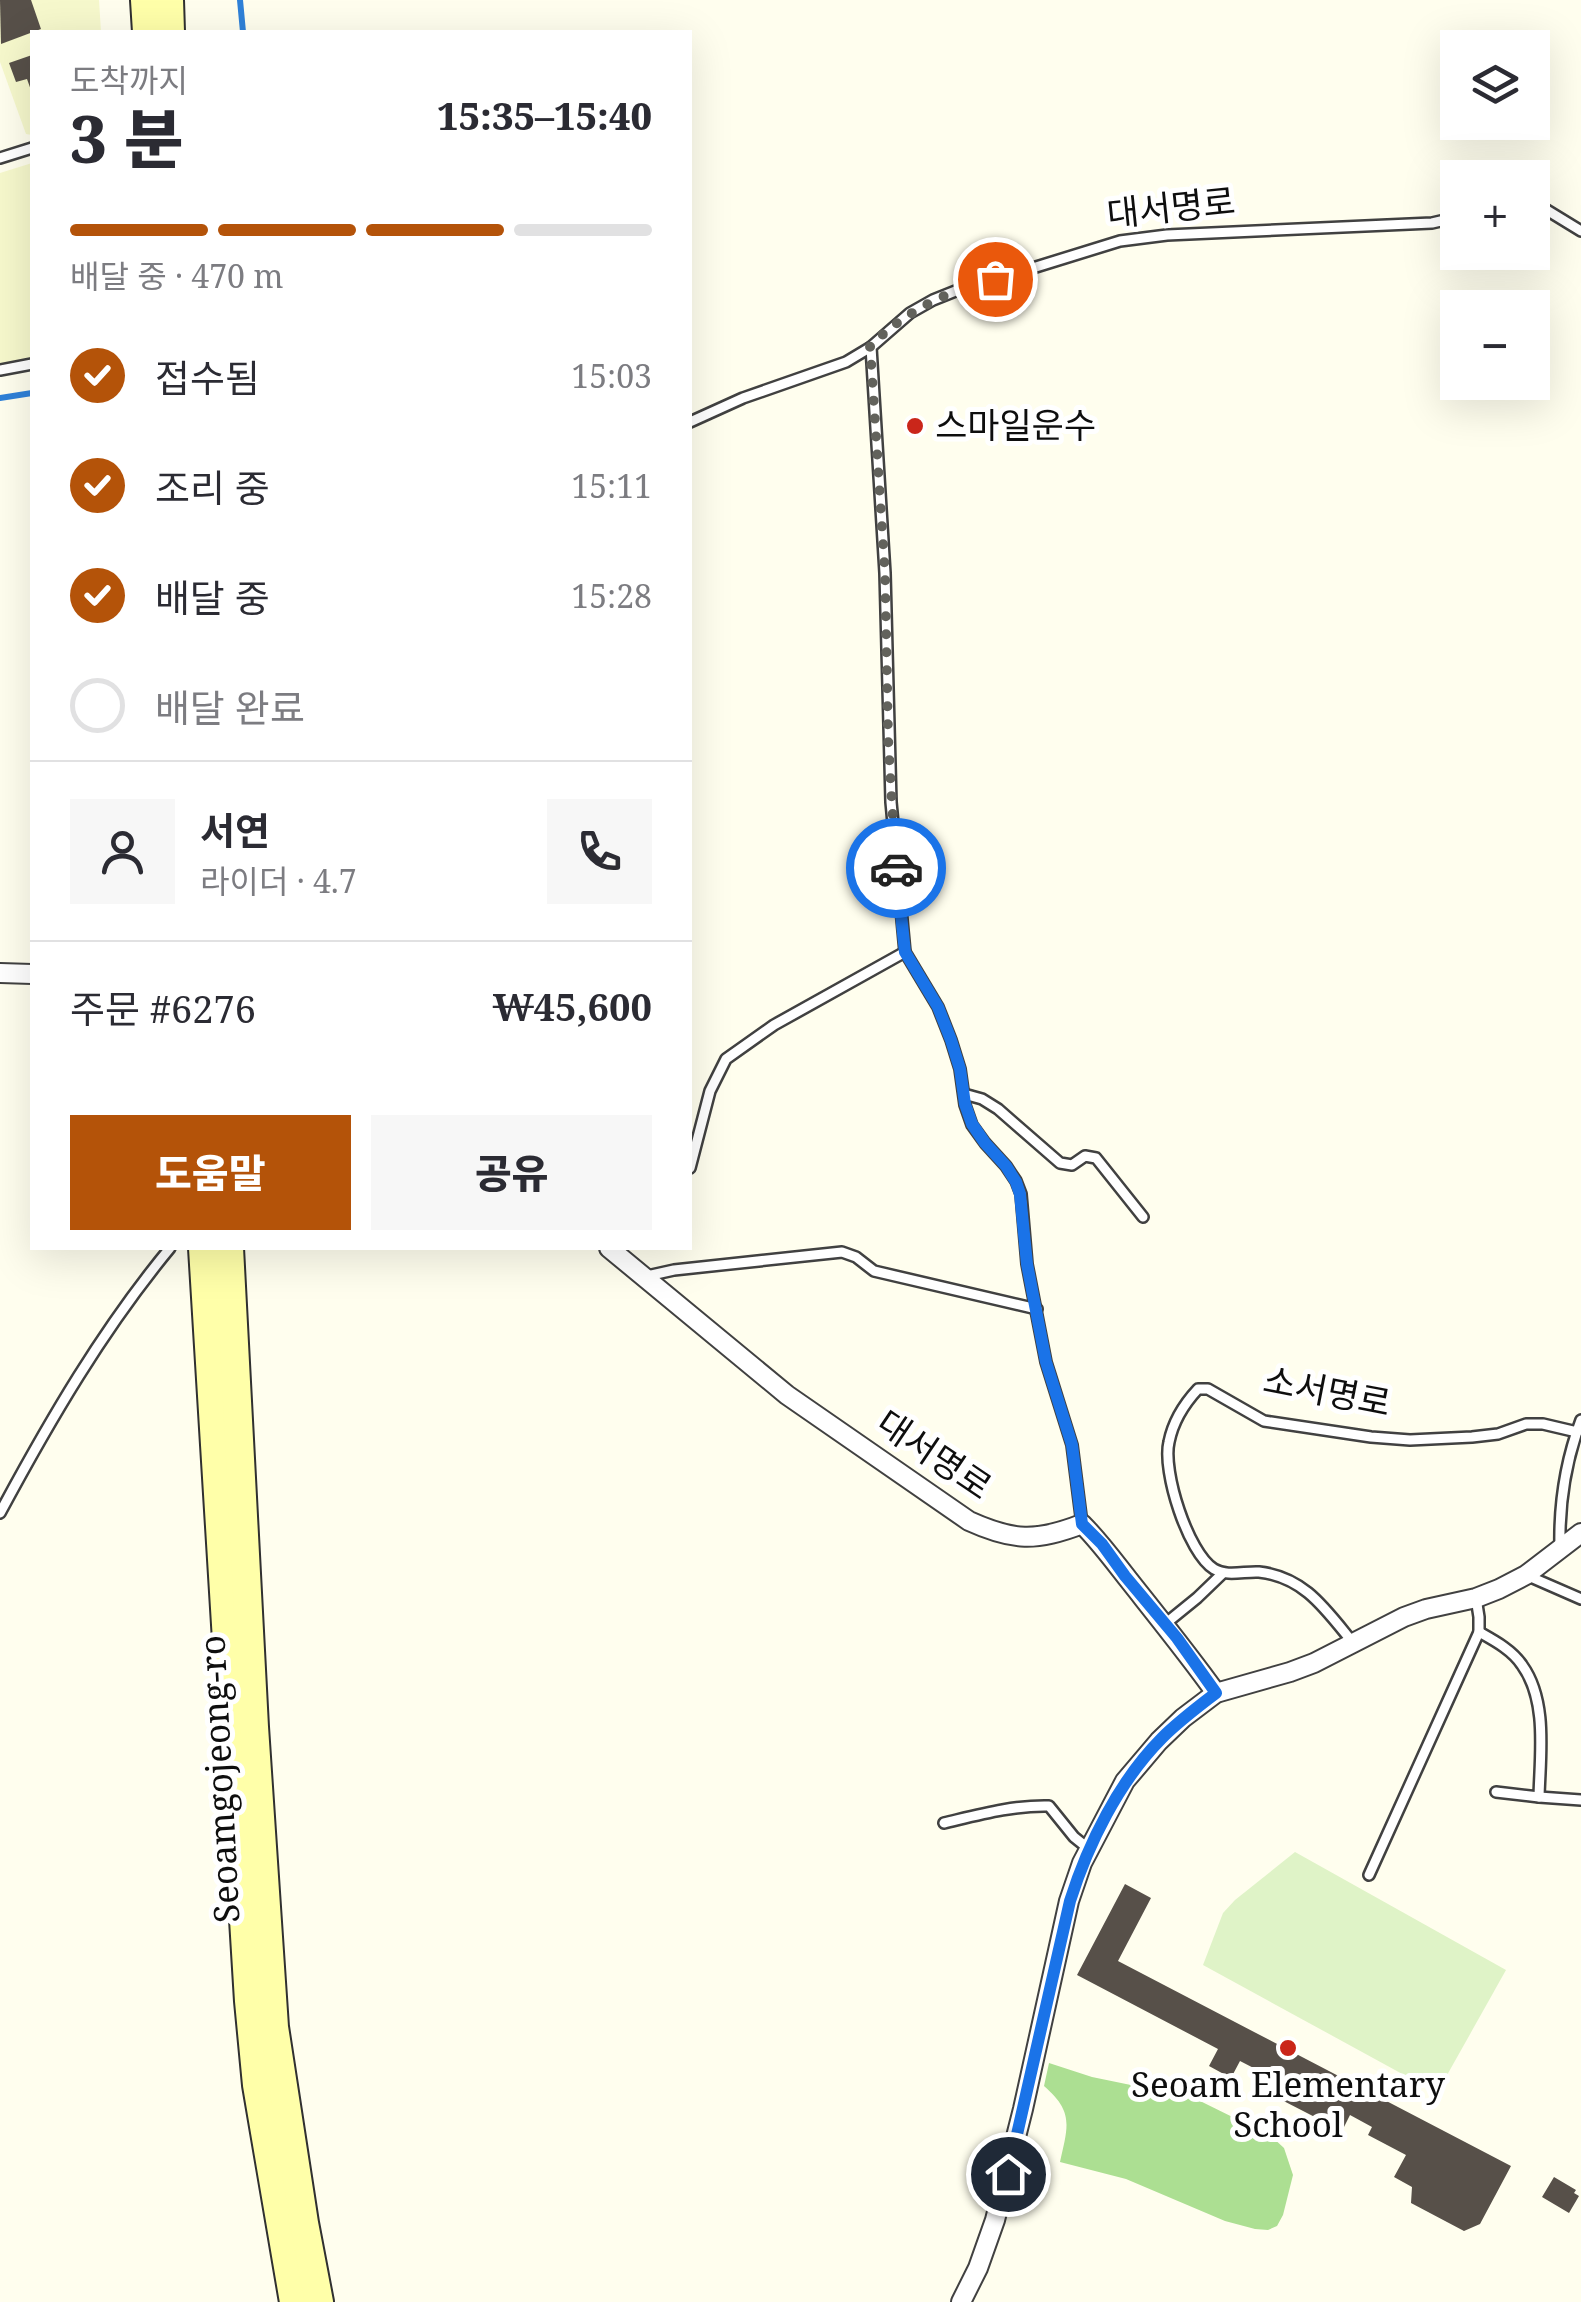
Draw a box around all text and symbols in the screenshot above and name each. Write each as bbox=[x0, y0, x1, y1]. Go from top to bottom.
map controls bbox=[1440, 30, 1550, 400]
button: layers bbox=[1440, 30, 1550, 140]
text: 도착까지 bbox=[70, 58, 188, 101]
text: 15:35–15:40 bbox=[437, 89, 652, 141]
text: 3 분 bbox=[70, 94, 184, 182]
button: + bbox=[1440, 160, 1550, 270]
street label: 대서명로 bbox=[1104, 176, 1237, 237]
pin bbox=[953, 237, 1038, 322]
icon: bag bbox=[968, 252, 1023, 307]
text: 배달 중 · 470 m bbox=[70, 254, 284, 297]
button: − bbox=[1440, 290, 1550, 400]
icon: check bbox=[70, 348, 125, 403]
text: 접수됨 bbox=[155, 351, 260, 403]
text: 15:03 bbox=[571, 354, 652, 397]
place label: 스마일운수 bbox=[935, 401, 1096, 448]
marker: 스마일운수 bbox=[904, 415, 926, 437]
icon: check bbox=[70, 458, 125, 513]
text: 조리 중 bbox=[155, 461, 270, 513]
text: 15:11 bbox=[571, 464, 652, 507]
icon: check bbox=[70, 568, 125, 623]
text: 배달 중 bbox=[155, 571, 270, 623]
text: 15:28 bbox=[571, 574, 652, 617]
text: 배달 완료 bbox=[155, 681, 305, 733]
button: person bbox=[70, 799, 175, 904]
button: phone bbox=[547, 799, 652, 904]
text: 서연 bbox=[200, 804, 270, 856]
courier bbox=[846, 818, 946, 918]
icon: car bbox=[869, 841, 924, 896]
text: 라이더 · 4.7 bbox=[200, 859, 357, 902]
text: ₩45,600 bbox=[493, 980, 652, 1032]
text: 주문 #6276 bbox=[70, 982, 256, 1034]
button: 도움말 bbox=[70, 1115, 351, 1230]
button: 공유 bbox=[371, 1115, 652, 1230]
street label: 소서명로 bbox=[1260, 1355, 1395, 1426]
street label: 대서명로 bbox=[868, 1398, 1001, 1509]
street label: Seoamgojeong-ro bbox=[187, 1634, 250, 1924]
marker: Seoam Elementary School bbox=[1277, 2037, 1299, 2059]
place label: Seoam Elementary School bbox=[1131, 2060, 1445, 2147]
pin bbox=[966, 2132, 1051, 2217]
icon: home bbox=[981, 2147, 1036, 2202]

